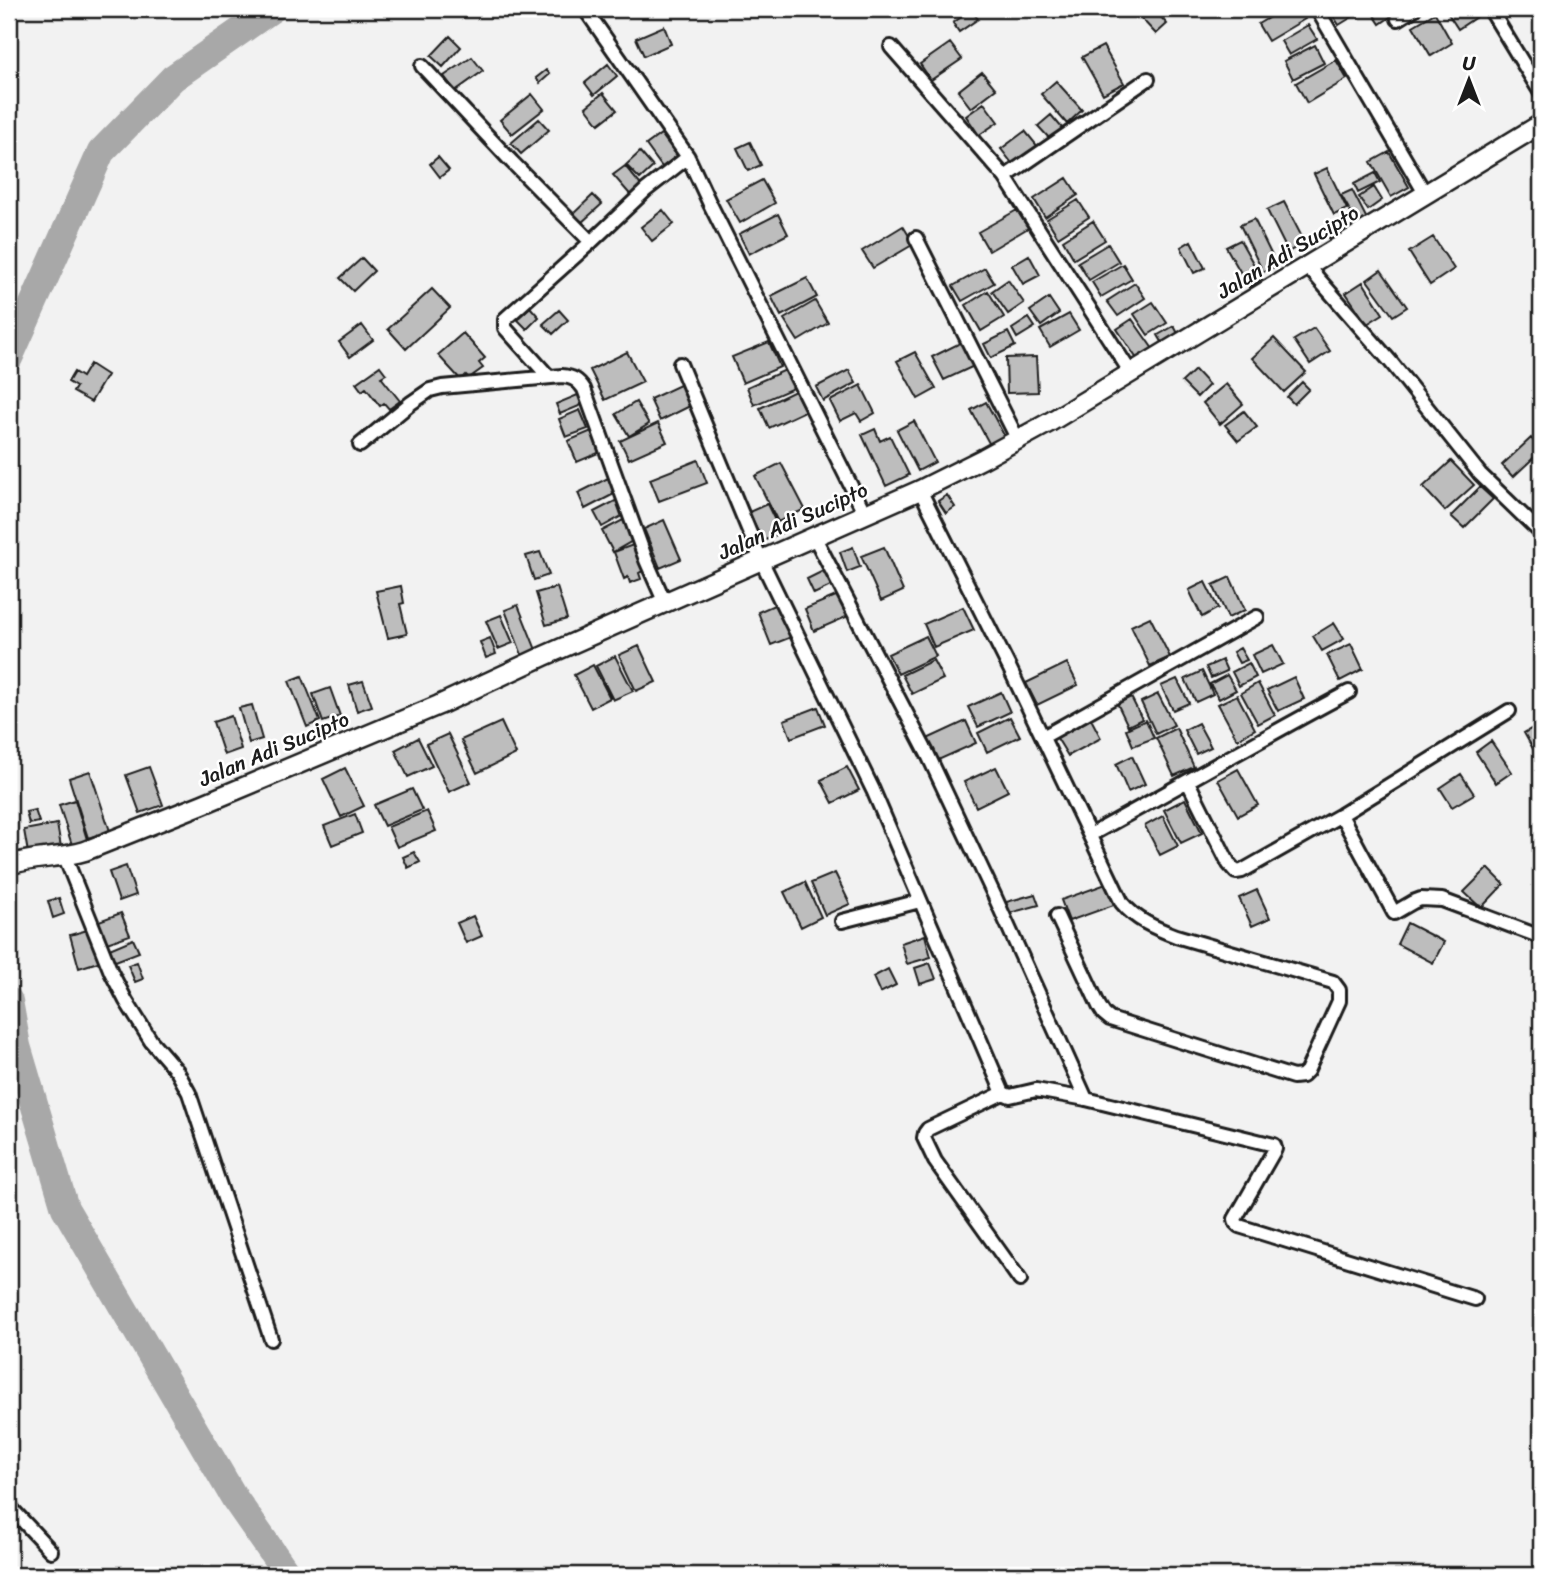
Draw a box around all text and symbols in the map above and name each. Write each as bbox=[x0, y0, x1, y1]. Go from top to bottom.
north arrow bbox=[1434, 46, 1504, 116]
text: U bbox=[1463, 47, 1477, 80]
street label: Jalan Adi Sucipto bbox=[1209, 194, 1367, 310]
street label: Jalan Adi Sucipto bbox=[711, 471, 874, 571]
street label: Jalan Adi Sucipto bbox=[192, 700, 355, 798]

